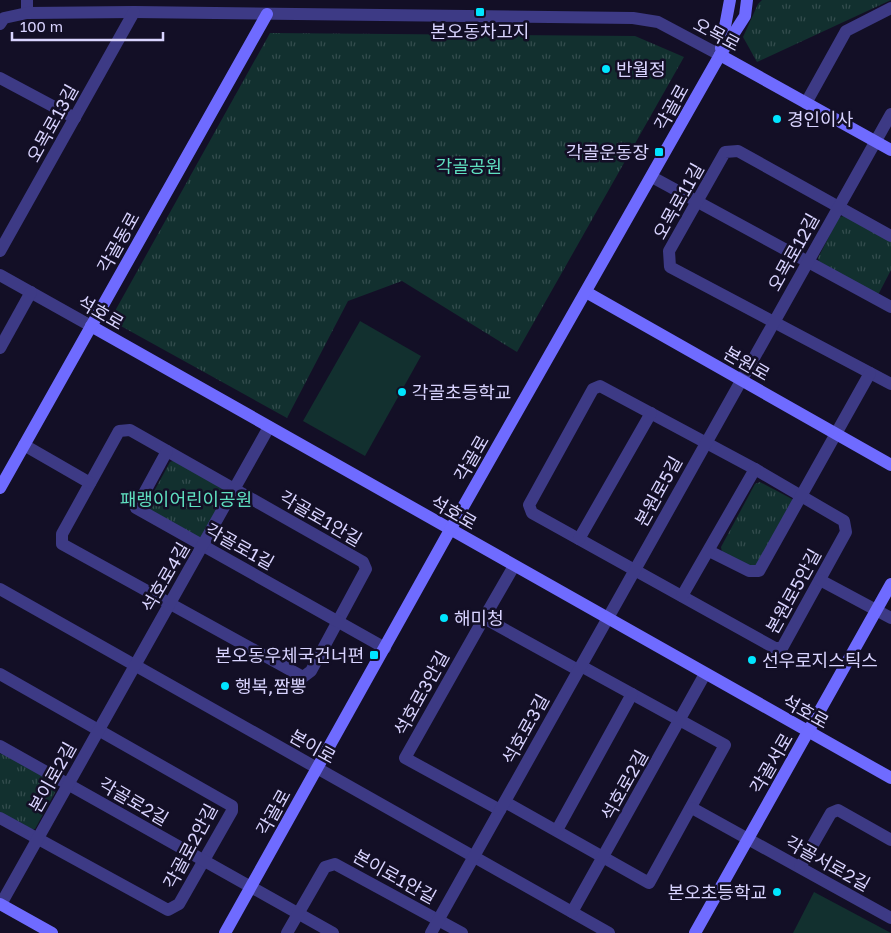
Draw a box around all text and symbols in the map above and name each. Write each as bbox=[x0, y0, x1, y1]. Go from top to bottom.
marker: 본오동차고지 bbox=[474, 6, 486, 18]
scale bar bbox=[12, 10, 164, 42]
street label: 오목로 bbox=[690, 13, 744, 55]
text: 100 m bbox=[20, 17, 63, 35]
place label: 본오동차고지 bbox=[430, 20, 530, 42]
place label: 반월정 bbox=[616, 58, 666, 80]
marker: 반월정 bbox=[600, 63, 612, 75]
street label: 오목로13길 bbox=[22, 80, 82, 166]
street label: 각골로 bbox=[649, 80, 693, 134]
place label: 경인이사 bbox=[787, 108, 854, 130]
marker: 경인이사 bbox=[771, 113, 783, 125]
place label: 각골운동장 bbox=[566, 141, 649, 163]
marker: 각골운동장 bbox=[653, 146, 665, 158]
park label: 각골공원 bbox=[436, 155, 502, 177]
street label: 오목로11길 bbox=[648, 159, 708, 243]
street label: 각골동로 bbox=[92, 208, 144, 276]
street label: 오목로12길 bbox=[763, 209, 823, 295]
street label: 석호로 bbox=[74, 290, 128, 334]
street label: 본원로 bbox=[720, 341, 774, 385]
place label: 각골초등학교 bbox=[412, 381, 511, 403]
marker: 각골초등학교 bbox=[396, 386, 408, 398]
street label: 각골로 bbox=[449, 431, 493, 485]
street label: 본원로5길 bbox=[630, 452, 686, 530]
street label: 각골로1안길 bbox=[276, 486, 366, 550]
park label: 패랭이어린이공원 bbox=[120, 488, 252, 510]
street label: 석호로 bbox=[427, 490, 481, 534]
street label: 각골로1길 bbox=[202, 518, 278, 574]
street label: 석호로4길 bbox=[136, 538, 194, 616]
street label: 본원로5안길 bbox=[761, 545, 825, 637]
place label: 해미청 bbox=[454, 607, 504, 629]
marker: 해미청 bbox=[438, 612, 450, 624]
place label: 본오동우체국건너편 bbox=[215, 644, 364, 666]
street label: 석호로3안길 bbox=[389, 647, 453, 739]
marker: 본오동우체국건너편 bbox=[368, 649, 380, 661]
place label: 선우로지스틱스 bbox=[762, 649, 878, 671]
marker: 선우로지스틱스 bbox=[746, 654, 758, 666]
place label: 행복,짬뽕 bbox=[235, 675, 307, 697]
marker: 행복,짬뽕 bbox=[219, 680, 231, 692]
street label: 석호로 bbox=[779, 689, 833, 733]
street label: 석호로3길 bbox=[497, 690, 553, 768]
street label: 본이로 bbox=[286, 724, 340, 768]
street label: 각골서로 bbox=[745, 729, 797, 797]
street label: 본이로2길 bbox=[24, 738, 80, 816]
street label: 석호로2길 bbox=[596, 746, 652, 824]
street label: 각골로2길 bbox=[95, 772, 173, 830]
street label: 각골로 bbox=[251, 785, 295, 839]
street label: 각골로2안길 bbox=[158, 800, 222, 892]
street label: 각골서로2길 bbox=[782, 831, 874, 895]
street label: 본이로1안길 bbox=[350, 844, 440, 908]
place label: 본오초등학교 bbox=[668, 881, 767, 903]
marker: 본오초등학교 bbox=[771, 886, 783, 898]

